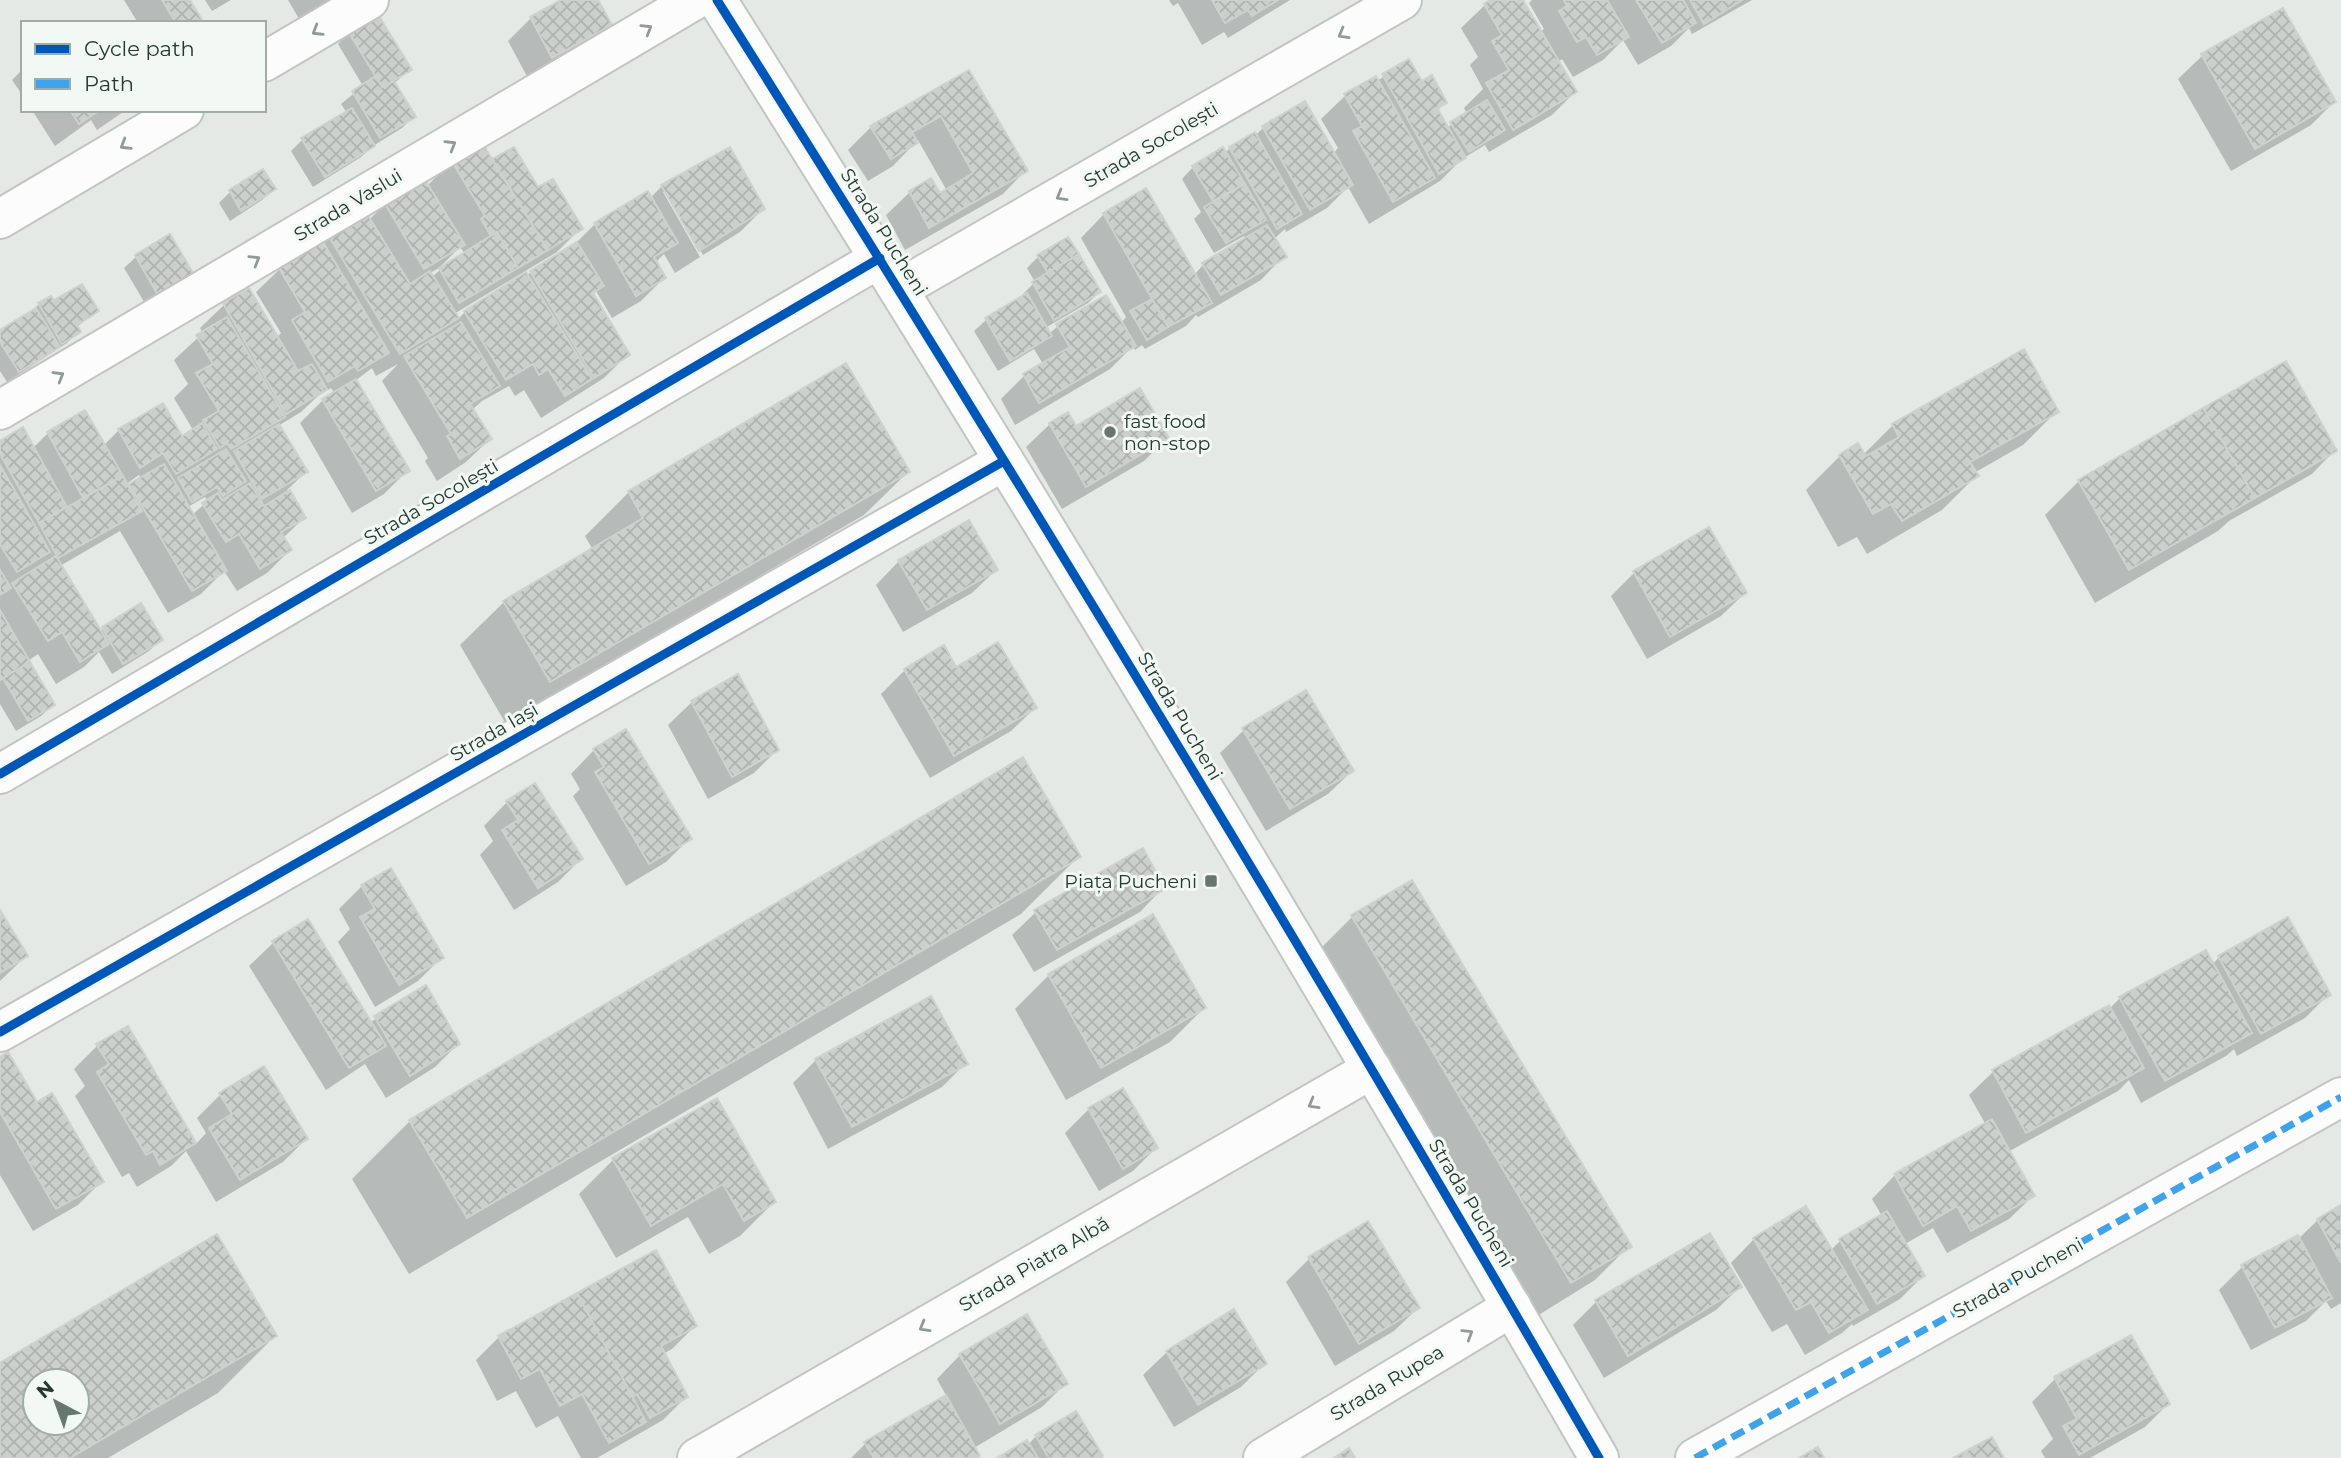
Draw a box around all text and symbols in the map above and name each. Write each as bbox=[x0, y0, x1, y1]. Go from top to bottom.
legend bbox=[21, 21, 266, 112]
one-way arrow bbox=[311, 23, 324, 36]
one-way arrow bbox=[639, 24, 652, 37]
one-way arrow bbox=[1338, 26, 1351, 39]
text: Cycle path bbox=[84, 36, 195, 61]
text: Path bbox=[84, 71, 134, 96]
street label: Strada Socolești bbox=[1080, 97, 1223, 194]
one-way arrow bbox=[120, 137, 132, 150]
one-way arrow bbox=[443, 140, 456, 153]
street label: Strada Vaslui bbox=[290, 164, 406, 246]
street label: Strada Pucheni bbox=[836, 164, 932, 300]
one-way arrow bbox=[1056, 188, 1068, 201]
one-way arrow bbox=[247, 255, 260, 268]
one-way arrow bbox=[51, 371, 64, 384]
place label: fast food non-stop bbox=[1124, 410, 1210, 455]
marker: fast food non-stop bbox=[1102, 424, 1118, 440]
street label: Strada Socolești bbox=[360, 454, 503, 551]
street label: Strada Pucheni bbox=[1133, 648, 1227, 784]
street label: Strada Iași bbox=[446, 698, 543, 767]
place label: Piața Pucheni bbox=[1064, 870, 1197, 894]
marker: Piața Pucheni bbox=[1203, 873, 1219, 889]
one-way arrow bbox=[1307, 1096, 1320, 1109]
street label: Strada Pucheni bbox=[1424, 1135, 1518, 1271]
street label: Strada Piatra Albă bbox=[955, 1212, 1113, 1316]
street label: Strada Pucheni bbox=[1949, 1233, 2087, 1323]
one-way arrow bbox=[919, 1319, 932, 1332]
one-way arrow bbox=[1460, 1329, 1473, 1342]
street label: Strada Rupea bbox=[1326, 1340, 1448, 1426]
north arrow bbox=[21, 1367, 91, 1437]
text: N bbox=[32, 1376, 59, 1403]

